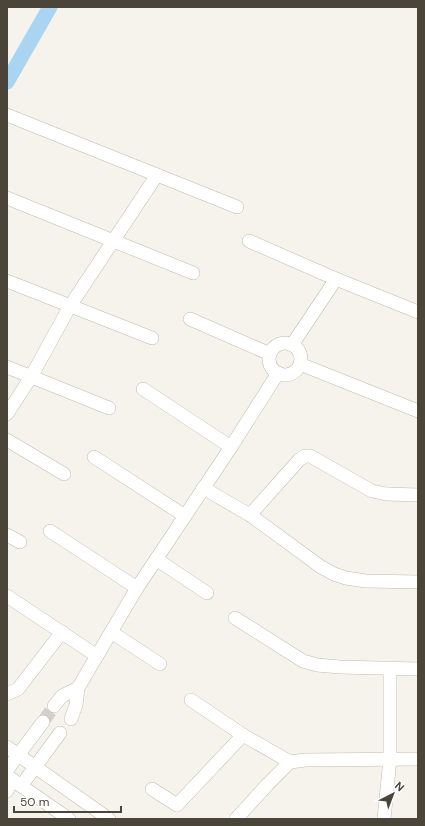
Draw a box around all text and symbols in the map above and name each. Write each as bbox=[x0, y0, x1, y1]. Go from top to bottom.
north arrow bbox=[373, 774, 413, 814]
text: N bbox=[392, 779, 407, 794]
scale bar bbox=[14, 788, 121, 814]
text: 50 m bbox=[20, 794, 49, 810]

